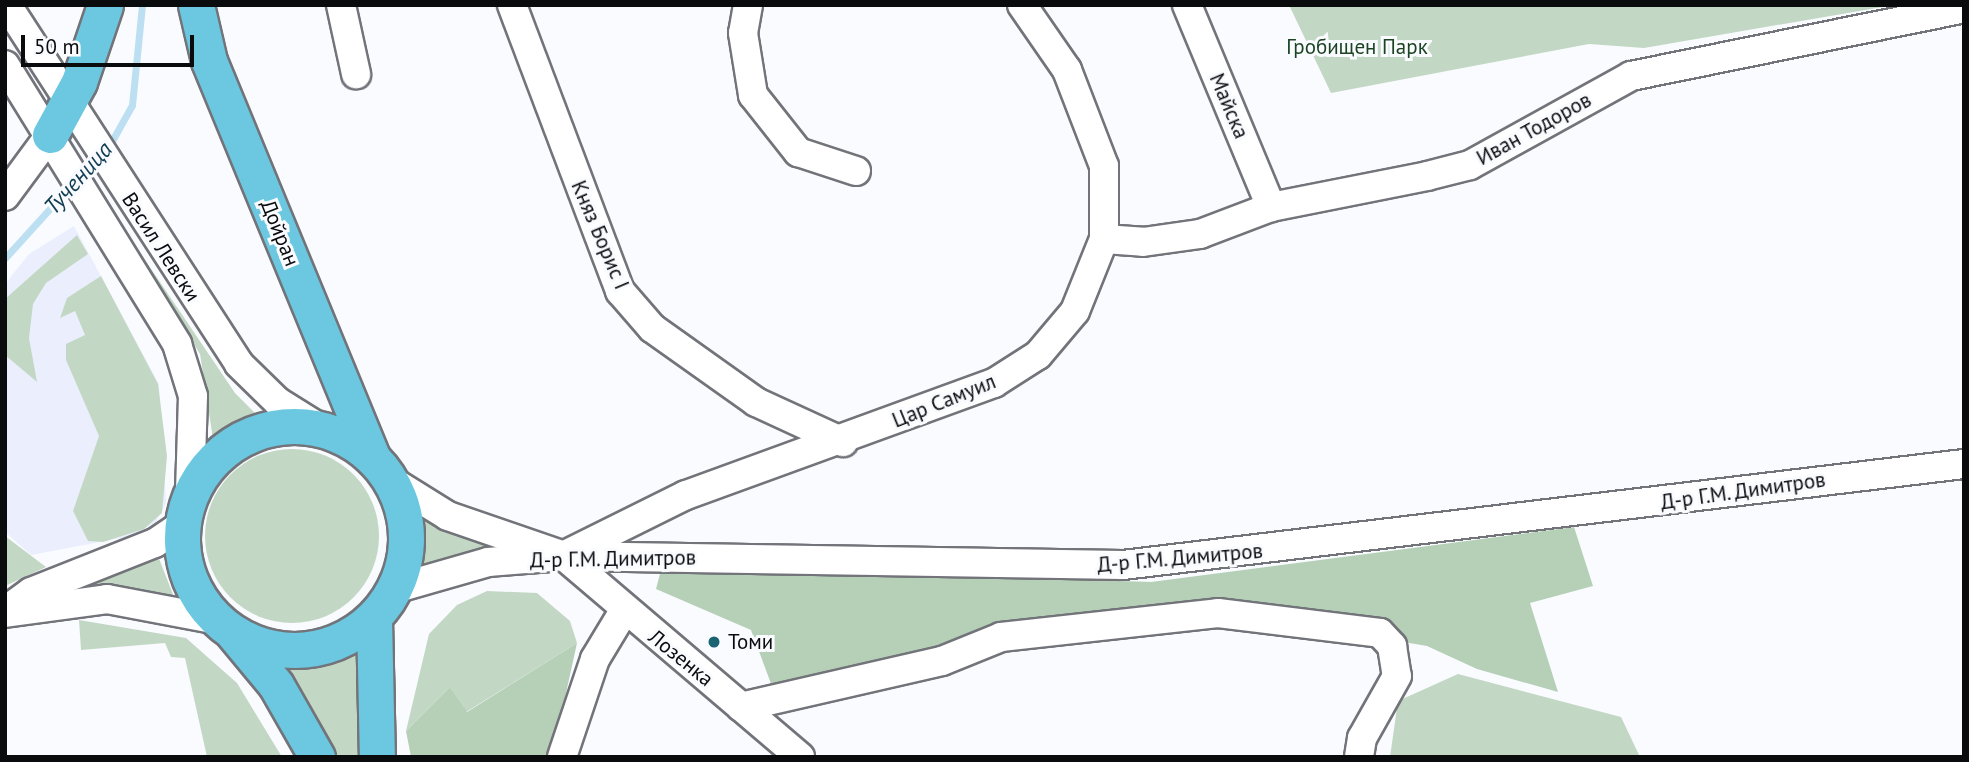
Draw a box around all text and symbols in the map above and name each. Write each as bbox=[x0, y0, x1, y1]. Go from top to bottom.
scale bar bbox=[24, 21, 198, 65]
text: 50 m bbox=[34, 33, 80, 60]
park label: Гробищен Парк bbox=[1286, 34, 1428, 60]
street label: Майска bbox=[1204, 70, 1254, 142]
street label: Иван Тодоров bbox=[1472, 87, 1596, 171]
water label: Тученица bbox=[38, 136, 118, 220]
street label: Княз Борис I bbox=[566, 177, 634, 293]
street label: Васил Левски bbox=[116, 188, 206, 306]
street label: Дойран bbox=[255, 196, 305, 270]
street label: Цар Самуил bbox=[888, 369, 1000, 433]
street label: Д-р Г.М. Димитров bbox=[1658, 467, 1828, 515]
street label: Д-р Г.М. Димитров bbox=[1095, 538, 1265, 578]
street label: Д-р Г.М. Димитров bbox=[529, 545, 697, 573]
street label: Лозенка bbox=[644, 624, 718, 692]
place label: Томи bbox=[728, 629, 773, 655]
marker: Томи bbox=[706, 634, 722, 650]

